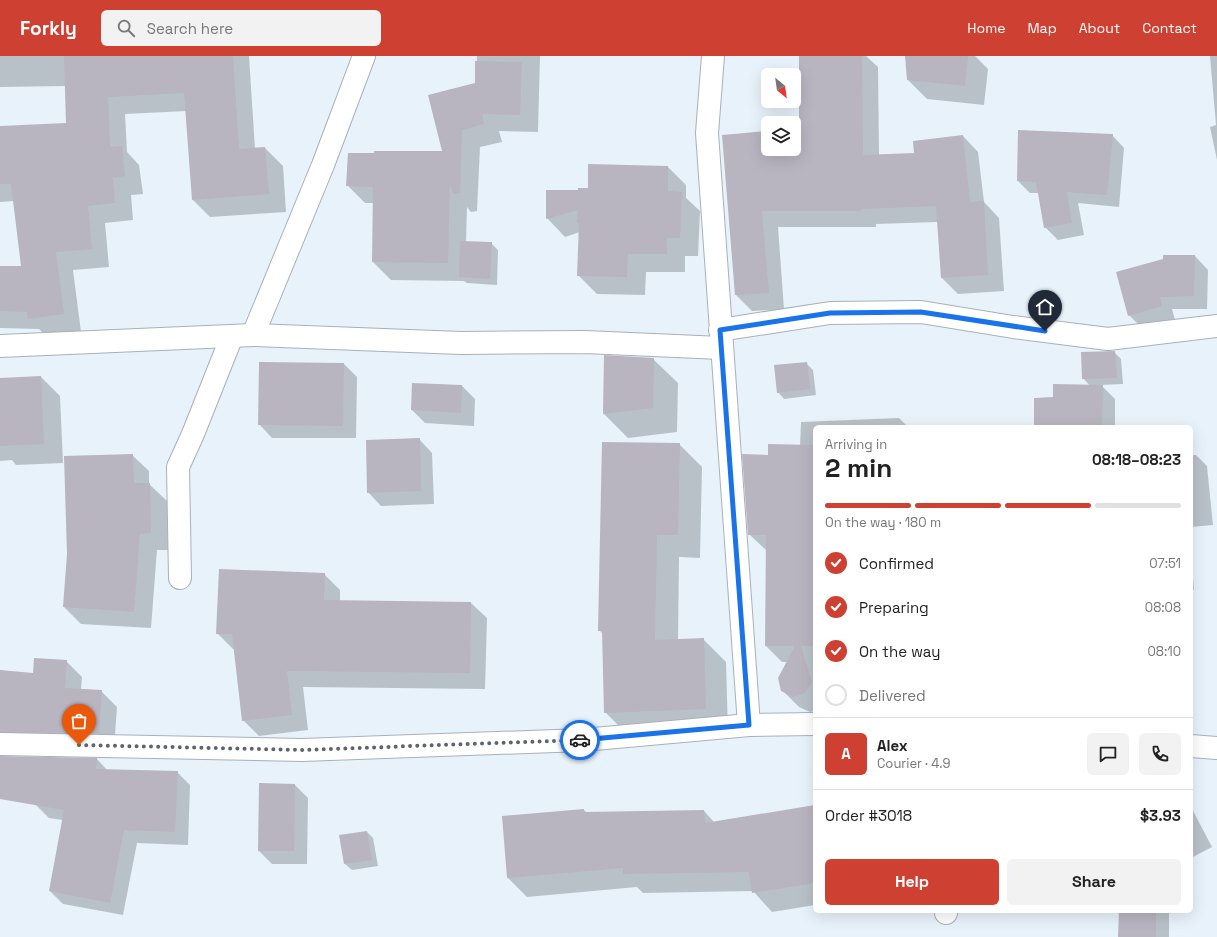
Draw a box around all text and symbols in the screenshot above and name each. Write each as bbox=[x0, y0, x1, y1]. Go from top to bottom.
search box bbox=[101, 10, 381, 46]
text: Forkly bbox=[20, 16, 77, 41]
icon: search bbox=[115, 17, 137, 39]
text: Search here bbox=[147, 19, 233, 38]
text: Home bbox=[967, 19, 1005, 37]
text: Map bbox=[1027, 19, 1057, 37]
text: About bbox=[1079, 19, 1120, 37]
text: Contact bbox=[1142, 19, 1197, 37]
north arrow bbox=[761, 68, 801, 108]
map controls bbox=[761, 68, 801, 156]
button: layers bbox=[761, 116, 801, 156]
pin bbox=[1028, 290, 1062, 331]
icon: home bbox=[1034, 296, 1056, 318]
text: Arriving in bbox=[825, 436, 887, 453]
text: 08:18–08:23 bbox=[1092, 450, 1181, 469]
text: 2 min bbox=[825, 451, 892, 485]
text: On the way · 180 m bbox=[825, 514, 941, 531]
icon: check bbox=[825, 552, 847, 574]
text: Confirmed bbox=[859, 554, 934, 573]
text: 07:51 bbox=[1149, 555, 1181, 572]
icon: check bbox=[825, 596, 847, 618]
text: Preparing bbox=[859, 598, 929, 617]
text: 08:08 bbox=[1145, 599, 1181, 616]
icon: check bbox=[825, 640, 847, 662]
text: On the way bbox=[859, 642, 940, 661]
text: 08:10 bbox=[1148, 643, 1181, 660]
text: Delivered bbox=[859, 686, 926, 705]
pin bbox=[62, 704, 96, 745]
icon: bag bbox=[68, 710, 90, 732]
courier bbox=[560, 720, 600, 760]
icon: car bbox=[569, 729, 591, 751]
button: chat bbox=[1087, 733, 1129, 775]
button: phone bbox=[1139, 733, 1181, 775]
text: Alex bbox=[877, 736, 908, 755]
text: A bbox=[841, 744, 851, 763]
text: Courier · 4.9 bbox=[877, 755, 951, 772]
text: Order #3018 bbox=[825, 806, 912, 825]
text: $3.93 bbox=[1140, 806, 1181, 825]
button: Help bbox=[825, 859, 999, 905]
button: Share bbox=[1007, 859, 1181, 905]

